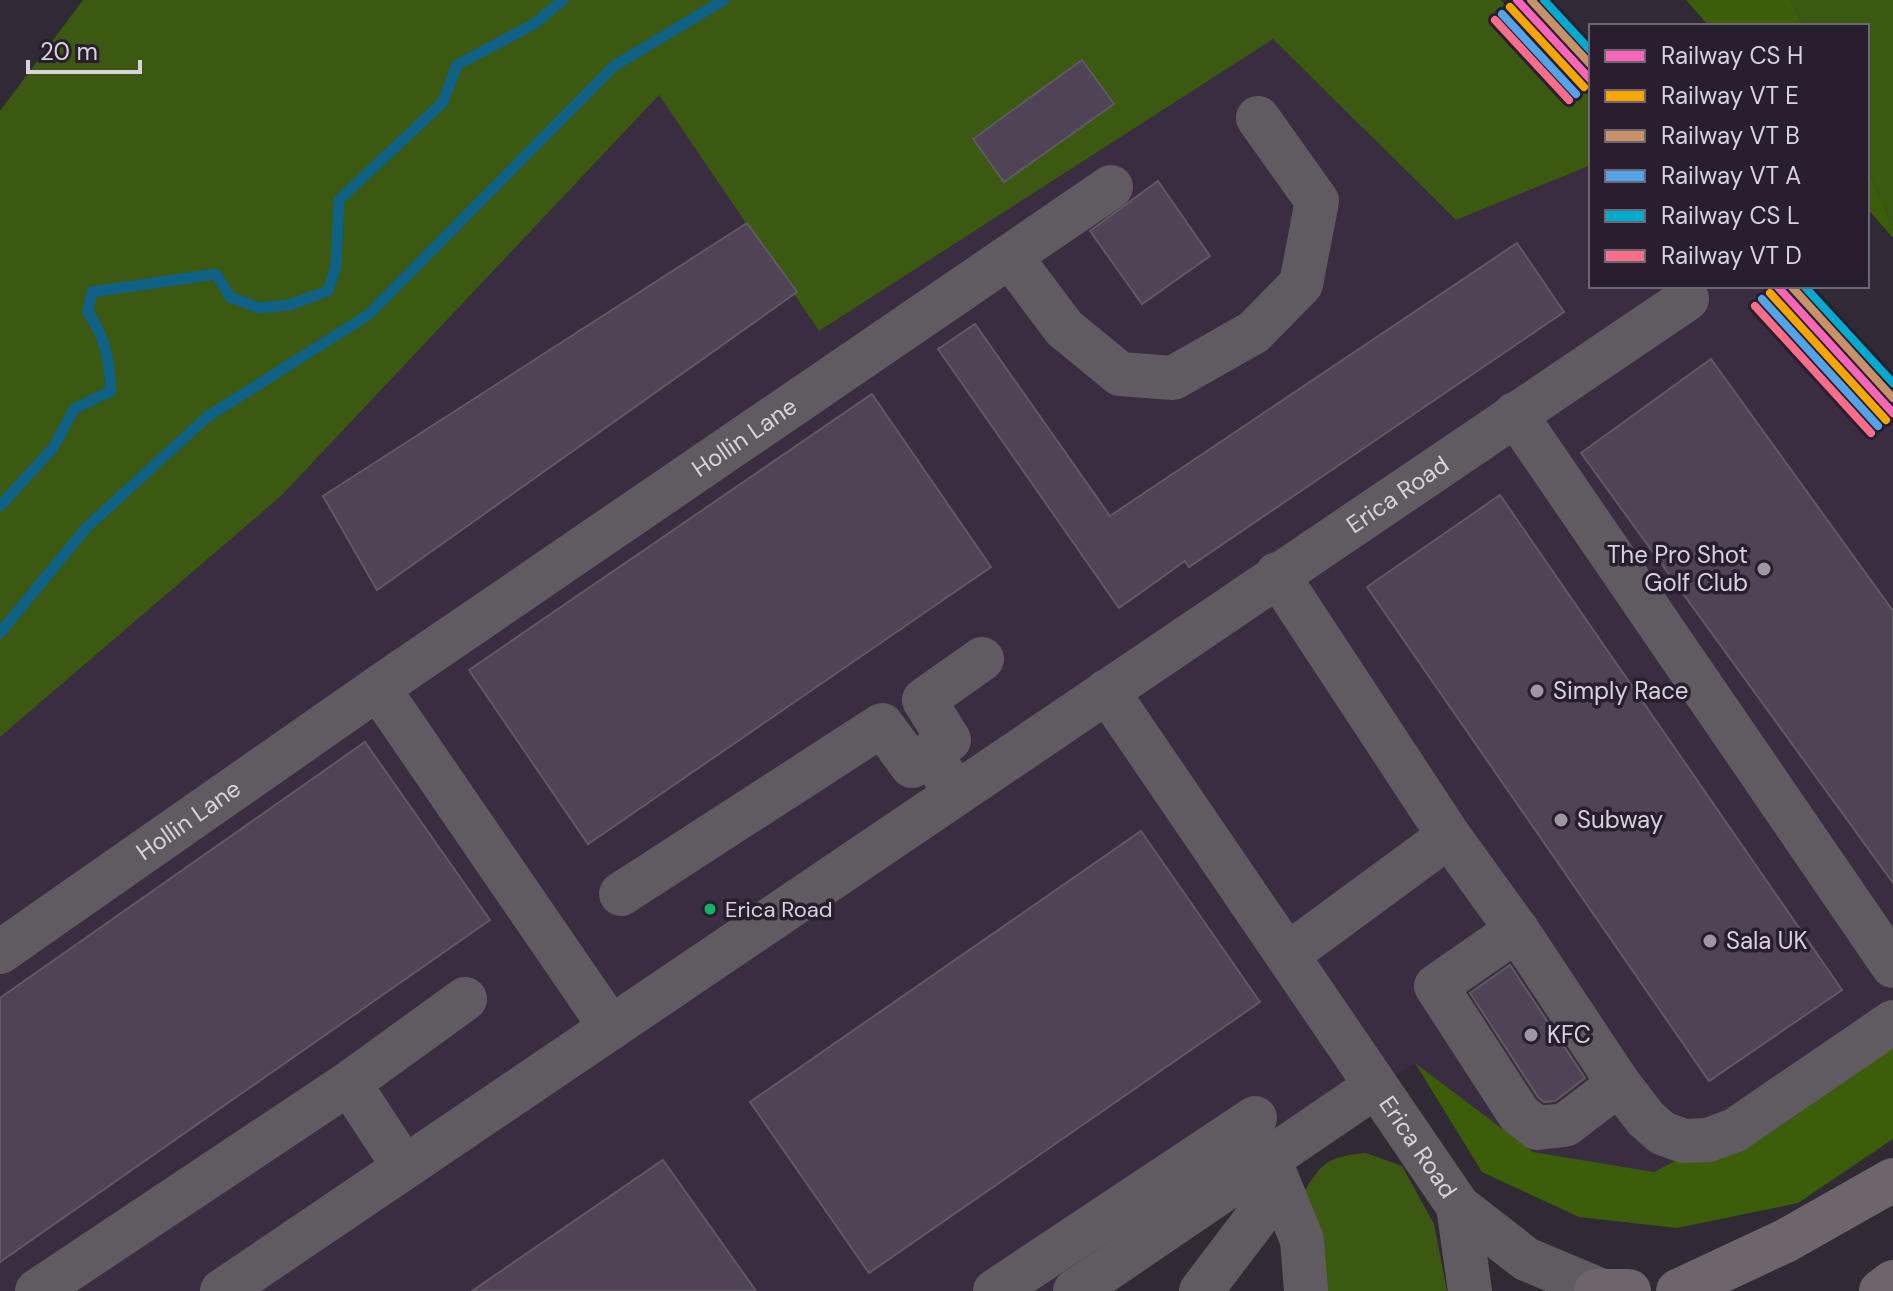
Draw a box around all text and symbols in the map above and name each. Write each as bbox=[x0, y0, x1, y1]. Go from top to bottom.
scale bar bbox=[28, 24, 140, 74]
legend bbox=[1589, 24, 1869, 288]
text: 20 m bbox=[40, 36, 98, 67]
text: Railway CS H bbox=[1661, 40, 1803, 71]
text: Railway VT E bbox=[1661, 80, 1799, 111]
text: Railway VT B bbox=[1661, 120, 1800, 151]
text: Railway VT A bbox=[1661, 160, 1801, 191]
text: Railway CS L bbox=[1661, 200, 1800, 231]
text: Railway VT D bbox=[1661, 240, 1802, 271]
street label: Hollin Lane bbox=[686, 390, 803, 484]
street label: Erica Road bbox=[1340, 449, 1455, 540]
place label: The Pro Shot Golf Club bbox=[1607, 539, 1748, 598]
marker: The Pro Shot Golf Club bbox=[1755, 560, 1773, 578]
place label: Simply Race bbox=[1553, 675, 1689, 706]
marker: Simply Race bbox=[1528, 682, 1546, 700]
street label: Hollin Lane bbox=[130, 773, 247, 867]
place label: Subway bbox=[1577, 804, 1663, 835]
marker: Subway bbox=[1552, 811, 1570, 829]
place label: Erica Road bbox=[725, 895, 832, 924]
marker: Erica Road bbox=[702, 901, 718, 917]
place label: Sala UK bbox=[1726, 925, 1808, 956]
marker: Sala UK bbox=[1701, 932, 1719, 950]
place label: KFC bbox=[1547, 1019, 1591, 1050]
marker: KFC bbox=[1522, 1026, 1540, 1044]
street label: Erica Road bbox=[1372, 1090, 1464, 1204]

